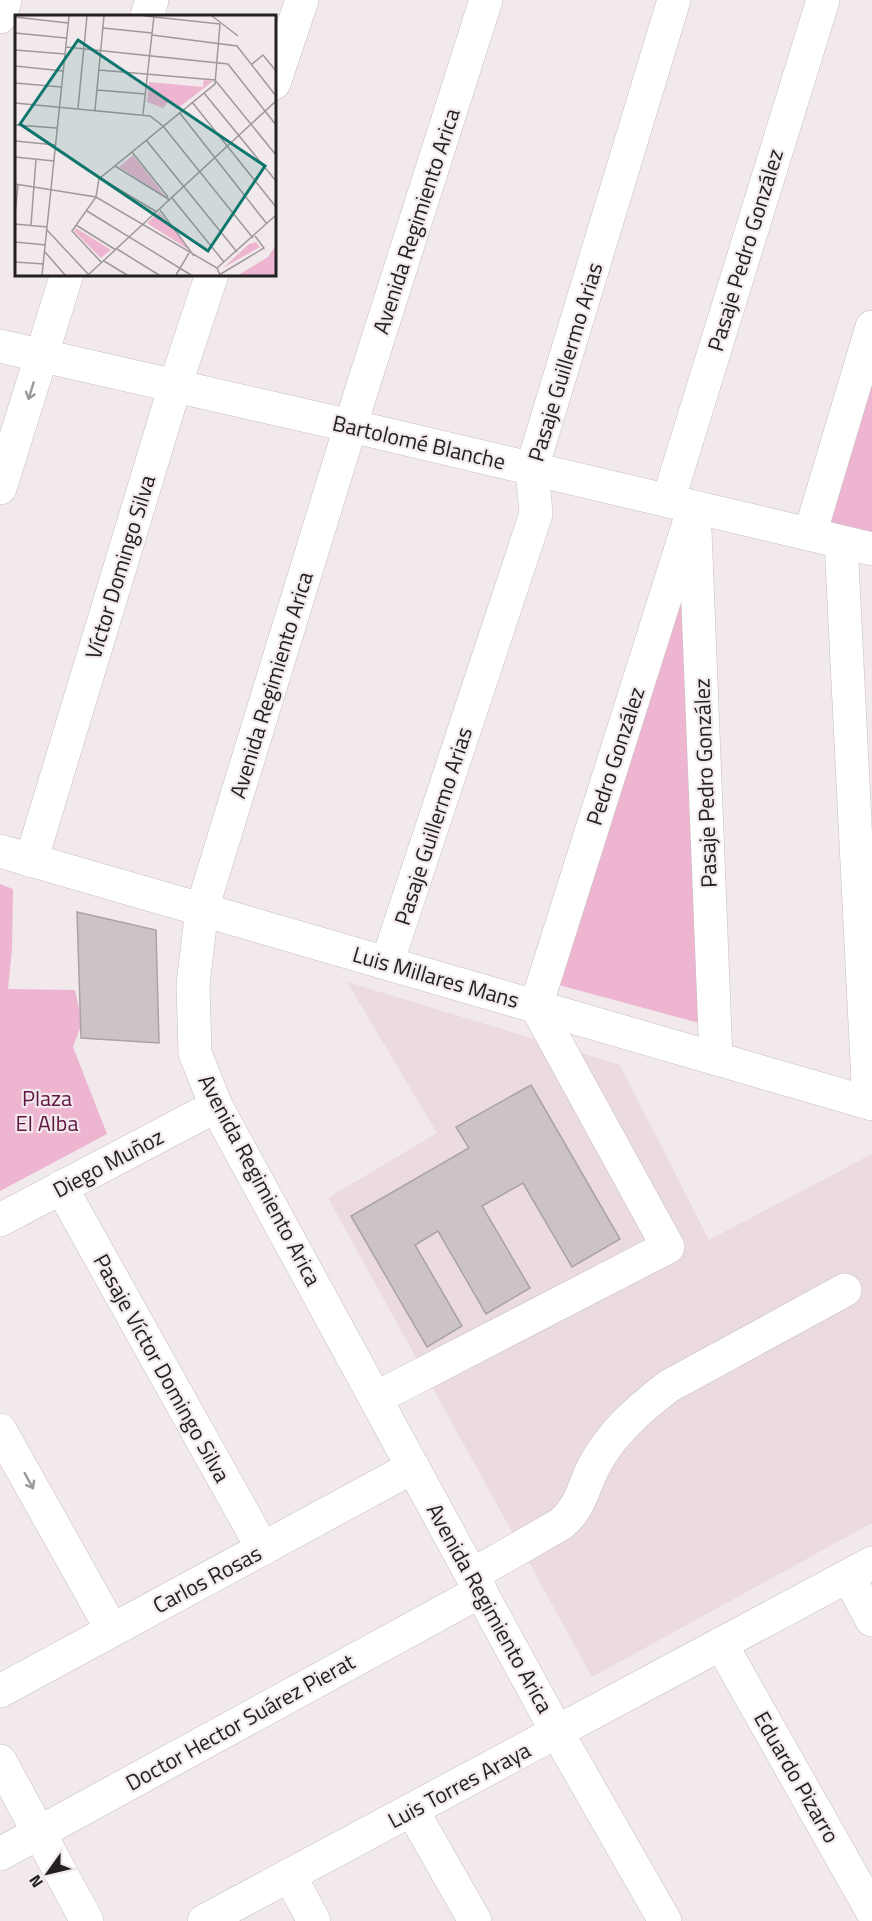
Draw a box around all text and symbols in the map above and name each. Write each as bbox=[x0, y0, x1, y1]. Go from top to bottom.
inset map bbox=[15, 15, 276, 276]
street label: Avenida Regimiento Arica bbox=[363, 104, 469, 338]
street label: Pasaje Pedro González bbox=[698, 145, 792, 355]
street label: Pasaje Guillermo Arias bbox=[519, 258, 611, 466]
one-way arrow bbox=[25, 381, 36, 400]
street label: Bartolomé Blanche bbox=[329, 406, 509, 478]
street label: Víctor Domingo Silva bbox=[76, 471, 164, 663]
street label: Avenida Regimiento Arica bbox=[220, 567, 322, 803]
street label: Pasaje Pedro González bbox=[684, 678, 726, 888]
street label: Pedro González bbox=[577, 682, 653, 830]
street label: Pasaje Guillermo Arias bbox=[385, 723, 481, 929]
street label: Luis Millares Mans bbox=[349, 937, 523, 1017]
street label: Avenida Regimiento Arica bbox=[190, 1068, 330, 1292]
park label: Plaza El Alba bbox=[16, 1081, 78, 1140]
street label: Diego Muñoz bbox=[46, 1119, 170, 1207]
street label: Pasaje Víctor Domingo Silva bbox=[85, 1247, 239, 1489]
one-way arrow bbox=[23, 1472, 35, 1489]
street label: Avenida Regimiento Arica bbox=[418, 1497, 562, 1719]
street label: Carlos Rosas bbox=[147, 1536, 267, 1622]
street label: Doctor Hector Suárez Pierat bbox=[119, 1645, 361, 1799]
street label: Eduardo Pizarro bbox=[745, 1705, 849, 1849]
street label: Luis Torres Araya bbox=[382, 1733, 536, 1837]
north arrow bbox=[18, 1843, 78, 1903]
text: N bbox=[23, 1870, 49, 1893]

